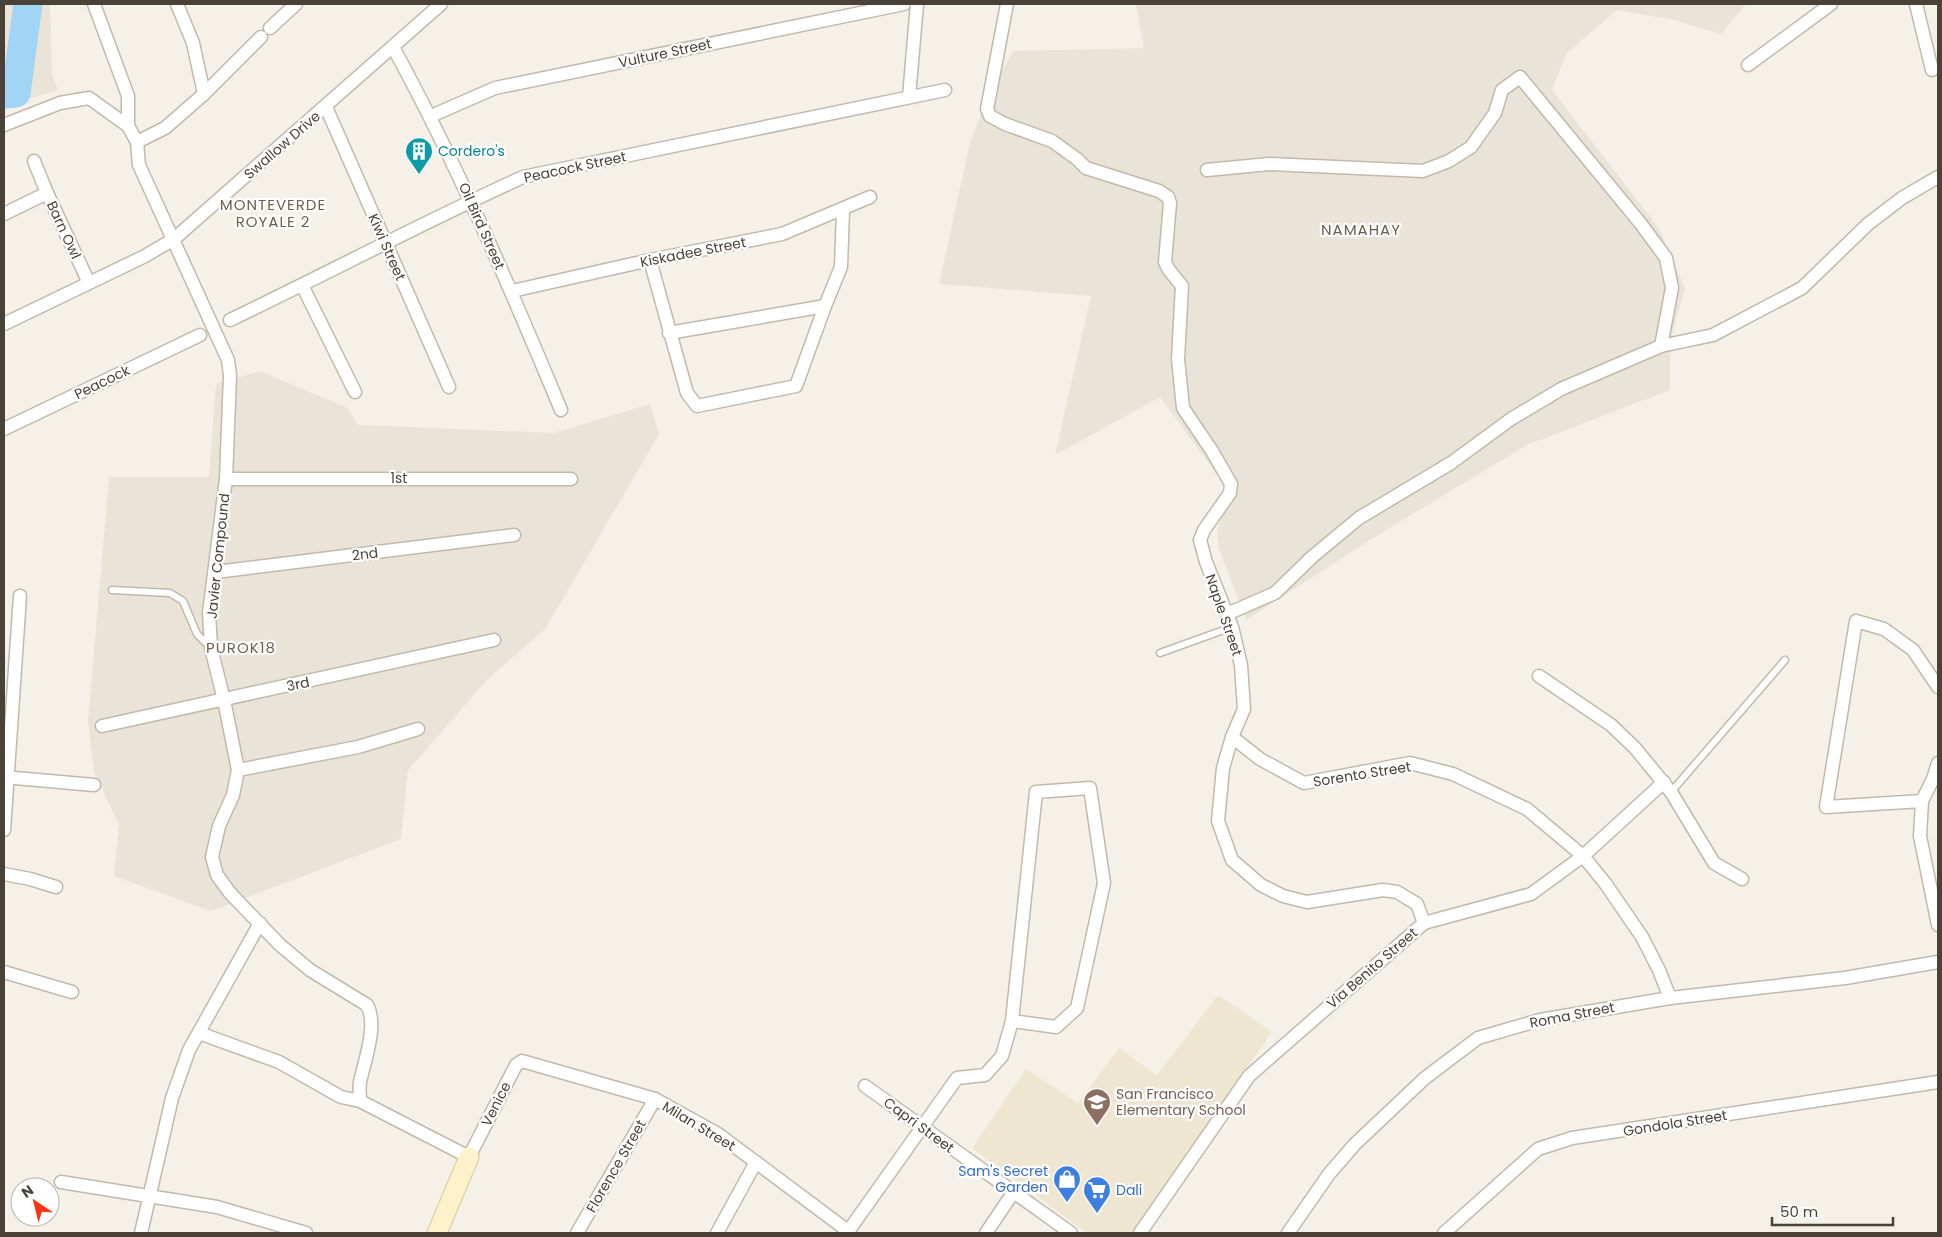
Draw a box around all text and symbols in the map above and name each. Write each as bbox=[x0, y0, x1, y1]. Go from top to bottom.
street label: Vulture Street bbox=[617, 33, 713, 73]
street label: Swallow Drive bbox=[239, 106, 325, 184]
building icon: Cordero's bbox=[404, 136, 434, 175]
place label: Cordero's bbox=[438, 141, 505, 161]
street label: Peacock Street bbox=[522, 146, 628, 188]
street label: Oil Bird Street bbox=[454, 179, 510, 273]
district label: MONTEVERDE ROYALE 2 bbox=[220, 194, 326, 232]
street label: Barn Owl bbox=[42, 198, 86, 262]
street label: Kiwi Street bbox=[363, 210, 411, 284]
district label: NAMAHAY bbox=[1321, 219, 1401, 240]
street label: Kiskadee Street bbox=[638, 232, 748, 272]
street label: Peacock bbox=[71, 360, 134, 404]
street label: 1st bbox=[391, 468, 407, 488]
street label: Javier Compound bbox=[201, 492, 235, 620]
street label: 2nd bbox=[351, 542, 379, 566]
street label: Naple Street bbox=[1201, 571, 1247, 659]
district label: PUROK18 bbox=[206, 637, 276, 658]
street label: 3rd bbox=[285, 672, 311, 696]
street label: Sorento Street bbox=[1312, 756, 1412, 792]
street label: Via Benito Street bbox=[1322, 923, 1422, 1013]
street label: Roma Street bbox=[1528, 997, 1616, 1033]
street label: Venice bbox=[476, 1078, 516, 1130]
place label: San Francisco Elementary School bbox=[1116, 1084, 1246, 1120]
school or university icon: San Francisco Elementary School bbox=[1082, 1087, 1112, 1126]
street label: Capri Street bbox=[879, 1092, 959, 1158]
street label: Milan Street bbox=[659, 1096, 739, 1156]
street label: Gondola Street bbox=[1622, 1105, 1728, 1141]
street label: Florence Street bbox=[581, 1116, 651, 1216]
place label: Sam's Secret Garden bbox=[958, 1161, 1048, 1197]
shop icon: Sam's Secret Garden bbox=[1052, 1164, 1082, 1203]
supermarket icon: Dali bbox=[1082, 1175, 1112, 1214]
north arrow bbox=[10, 1177, 60, 1227]
text: N bbox=[17, 1180, 38, 1203]
place label: Dali bbox=[1116, 1180, 1142, 1200]
scale bar bbox=[1772, 1194, 1893, 1226]
text: 50 m bbox=[1780, 1201, 1818, 1222]

